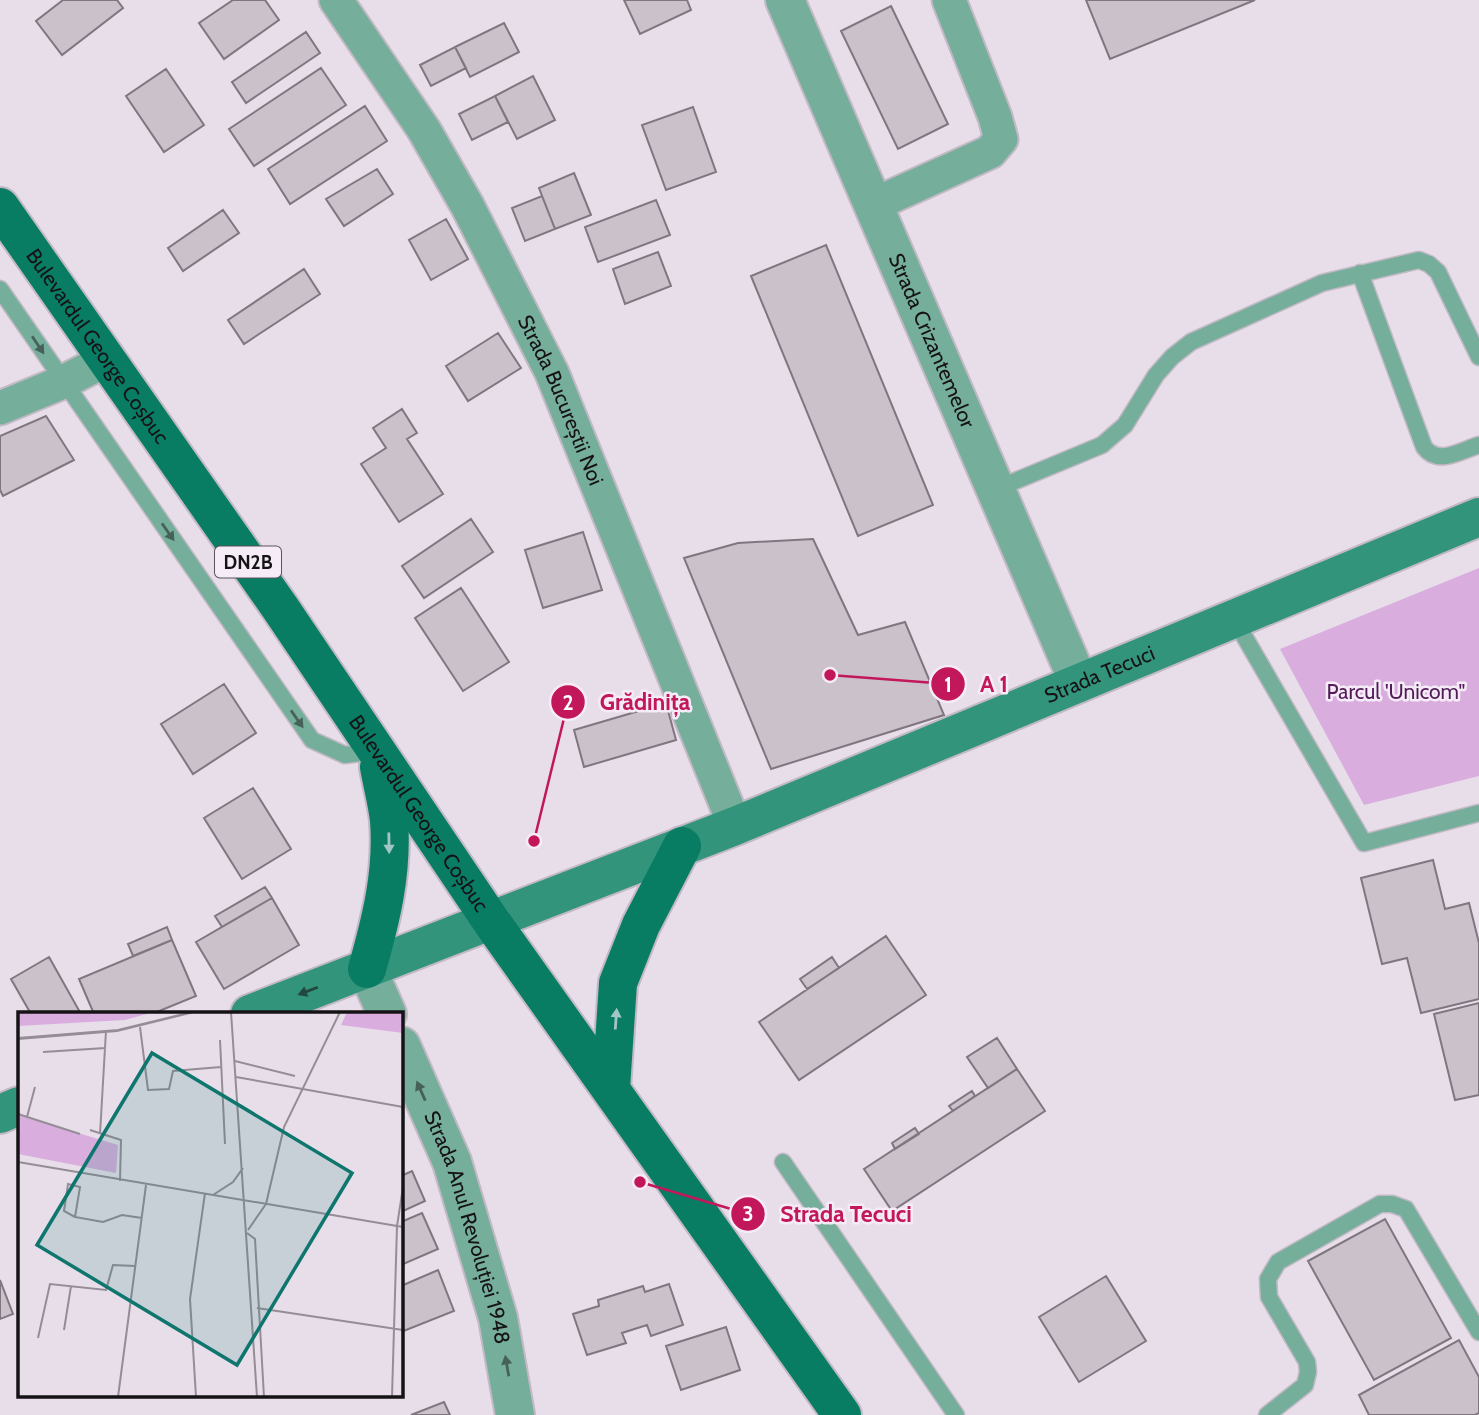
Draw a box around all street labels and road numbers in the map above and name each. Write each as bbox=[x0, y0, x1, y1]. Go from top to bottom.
street label: Bulevardul George Coșbuc bbox=[21, 244, 175, 448]
street label: Strada Crizantemelor bbox=[884, 249, 981, 432]
street label: Strada Bucureștii Noi bbox=[513, 311, 609, 489]
road number: DN2B bbox=[215, 547, 281, 578]
street label: Strada Tecuci bbox=[1041, 640, 1158, 708]
street label: Bulevardul George Coșbuc bbox=[344, 710, 494, 916]
street label: Strada Anul Revoluției 1948 bbox=[419, 1107, 515, 1346]

